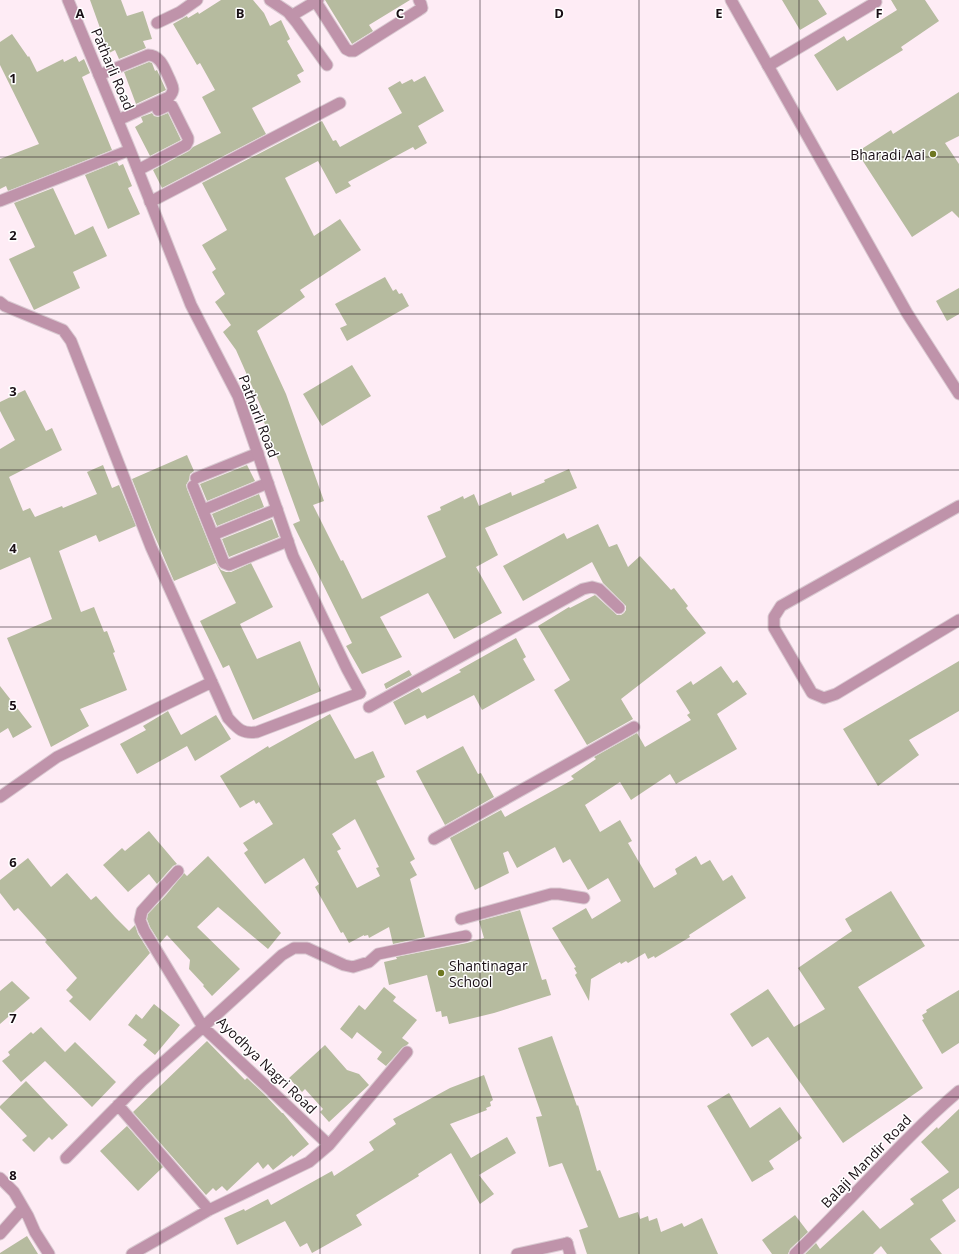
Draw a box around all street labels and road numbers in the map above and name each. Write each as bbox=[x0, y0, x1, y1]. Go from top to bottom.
street label: Patharli Road bbox=[87, 25, 139, 113]
street label: Patharli Road bbox=[234, 372, 284, 460]
street label: Ayodhya Nagri Road bbox=[213, 1012, 321, 1118]
street label: Balaji Mandir Road bbox=[817, 1110, 915, 1212]

